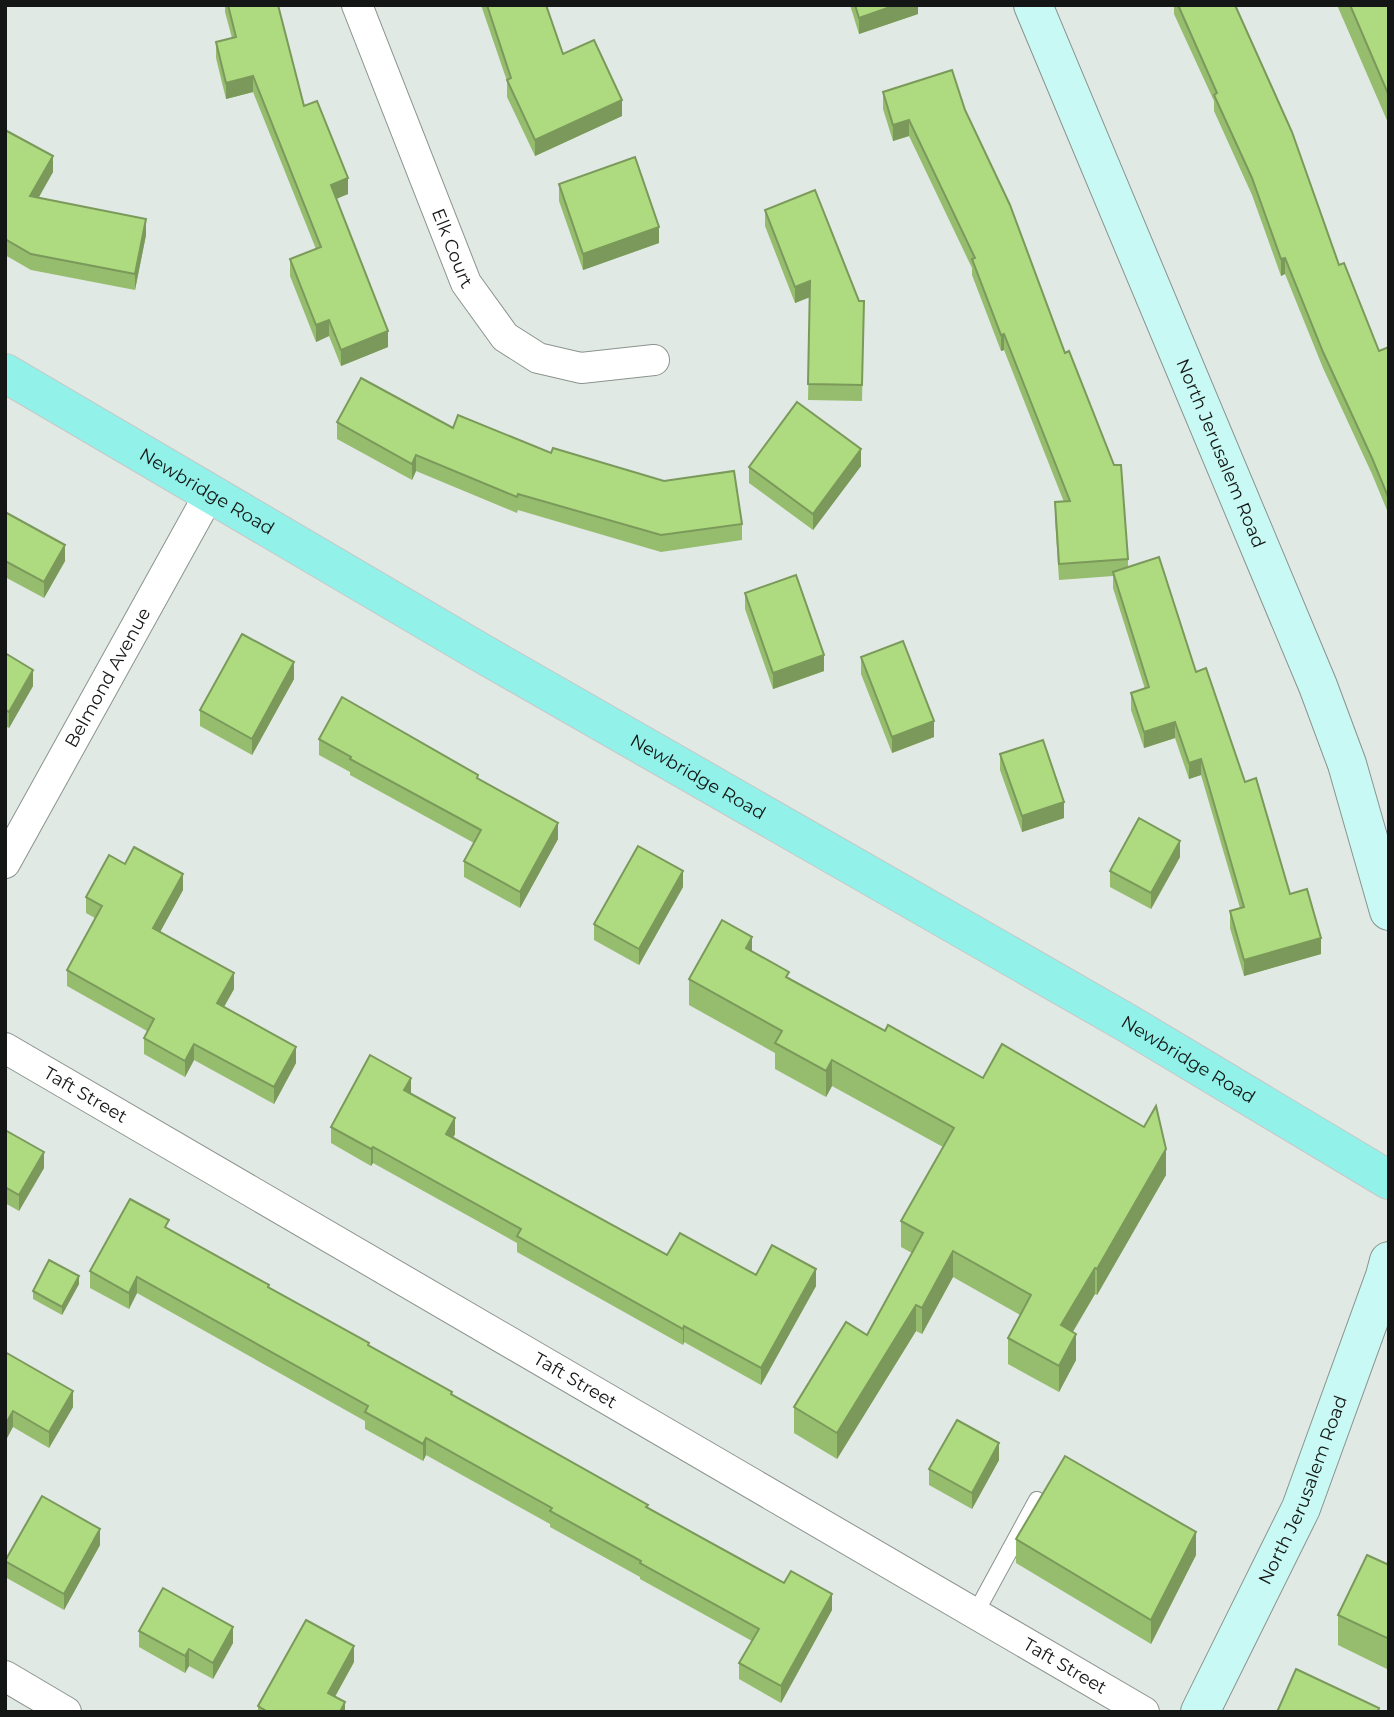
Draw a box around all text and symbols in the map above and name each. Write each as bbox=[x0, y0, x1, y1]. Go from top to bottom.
street label: Elk Court bbox=[427, 205, 477, 293]
street label: North Jerusalem Road bbox=[1171, 355, 1270, 551]
street label: Newbridge Road bbox=[135, 443, 278, 540]
street label: Belmond Avenue bbox=[60, 604, 155, 751]
street label: Newbridge Road bbox=[626, 730, 769, 824]
street label: Newbridge Road bbox=[1117, 1011, 1259, 1108]
street label: Taft Street bbox=[40, 1062, 131, 1128]
street label: Taft Street bbox=[529, 1347, 621, 1413]
street label: North Jerusalem Road bbox=[1254, 1393, 1352, 1588]
street label: Taft Street bbox=[1019, 1633, 1111, 1699]

